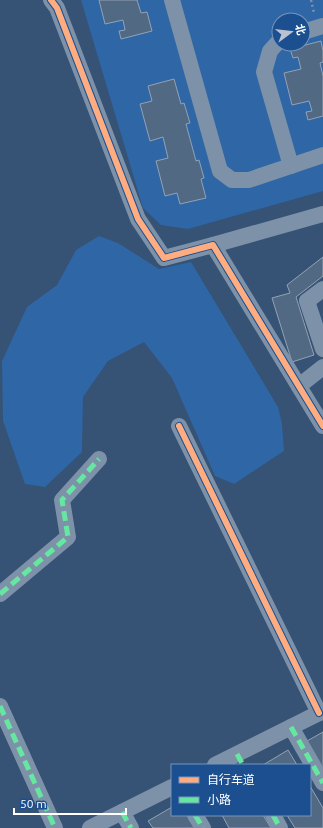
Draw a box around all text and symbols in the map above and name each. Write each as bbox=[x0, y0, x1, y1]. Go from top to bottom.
north arrow bbox=[271, 12, 311, 52]
text: 北 bbox=[293, 23, 308, 36]
legend bbox=[171, 764, 311, 816]
text: 自行车道 bbox=[207, 773, 255, 786]
scale bar bbox=[14, 790, 126, 816]
text: 小路 bbox=[207, 793, 231, 806]
text: 50 m bbox=[20, 797, 47, 810]

